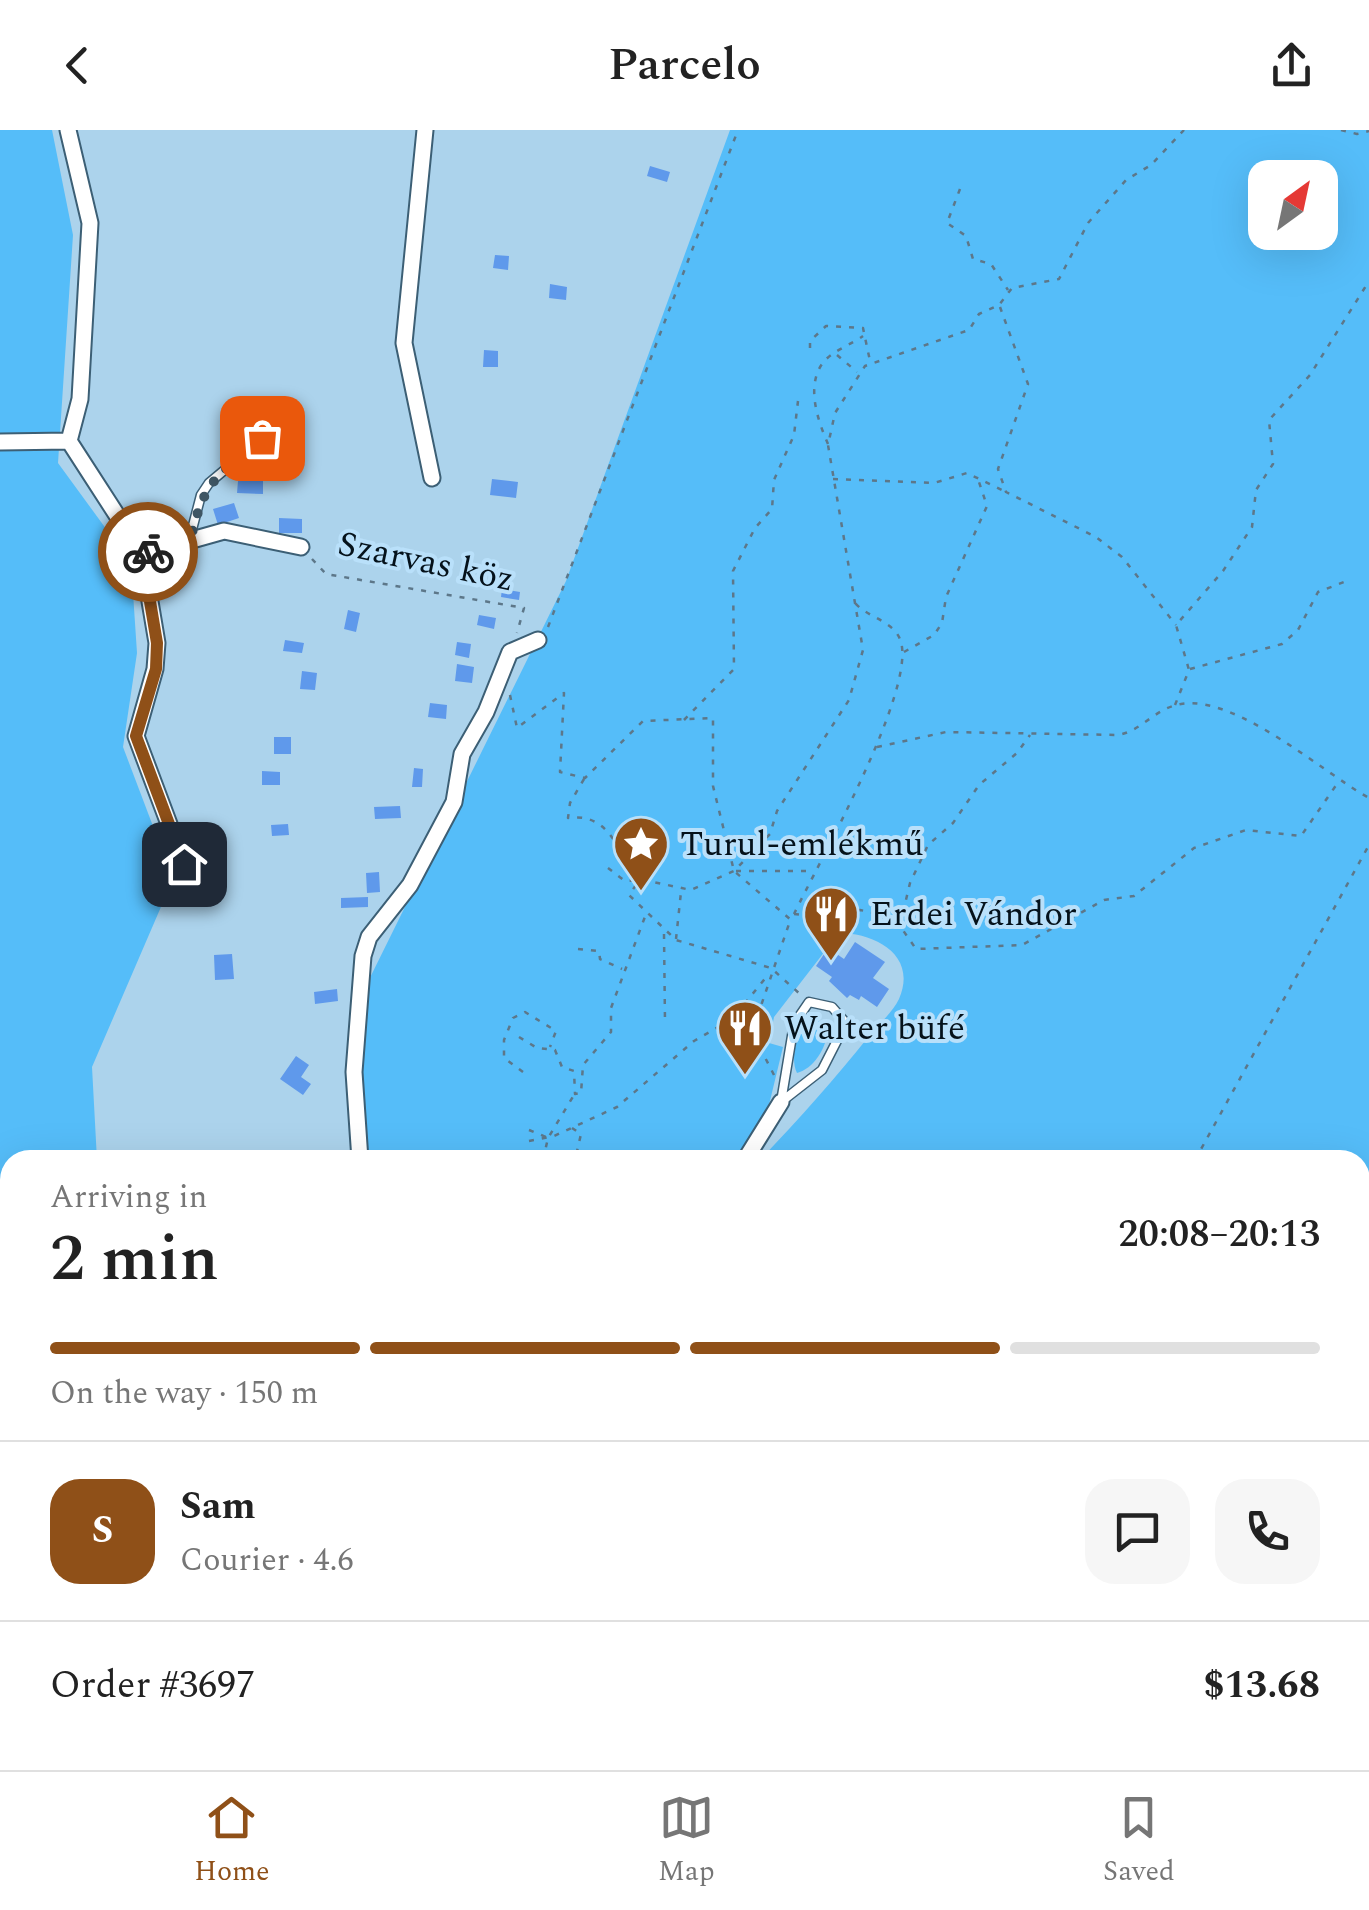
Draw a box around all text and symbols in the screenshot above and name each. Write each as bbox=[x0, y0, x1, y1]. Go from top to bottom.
text: Parcelo bbox=[608, 31, 761, 100]
icon: back bbox=[50, 38, 105, 93]
icon: share bbox=[1264, 38, 1319, 93]
north arrow bbox=[1248, 160, 1338, 250]
map controls bbox=[1248, 160, 1338, 250]
pin bbox=[220, 396, 305, 481]
icon: bag bbox=[235, 411, 290, 466]
courier bbox=[98, 502, 198, 602]
street label: Szarvas köz bbox=[333, 517, 519, 607]
icon: bike bbox=[121, 525, 176, 580]
place icon: Turul-emlékmű bbox=[611, 814, 671, 893]
place label: Turul-emlékmű bbox=[680, 818, 924, 871]
pin bbox=[142, 822, 227, 907]
icon: home bbox=[157, 837, 212, 892]
restaurant icon: Erdei Vándor bbox=[801, 884, 861, 963]
place label: Erdei Vándor bbox=[870, 888, 1077, 941]
restaurant icon: Walter büfé bbox=[715, 998, 775, 1077]
place label: Walter büfé bbox=[784, 1002, 965, 1055]
text: Arriving in bbox=[50, 1173, 207, 1222]
text: 20:08–20:13 bbox=[1118, 1206, 1320, 1264]
text: 2 min bbox=[50, 1210, 219, 1309]
text: On the way · 150 m bbox=[50, 1369, 318, 1418]
text: Sam bbox=[180, 1478, 256, 1536]
button: chat bbox=[1085, 1479, 1190, 1584]
button: phone bbox=[1215, 1479, 1320, 1584]
text: S bbox=[92, 1502, 113, 1560]
text: Courier · 4.6 bbox=[180, 1536, 353, 1585]
text: Order #3697 bbox=[50, 1657, 255, 1715]
text: $13.68 bbox=[1203, 1657, 1320, 1715]
tab: Home bbox=[194, 1790, 270, 1893]
tab: Map bbox=[658, 1790, 715, 1893]
tab: Saved bbox=[1103, 1790, 1175, 1893]

